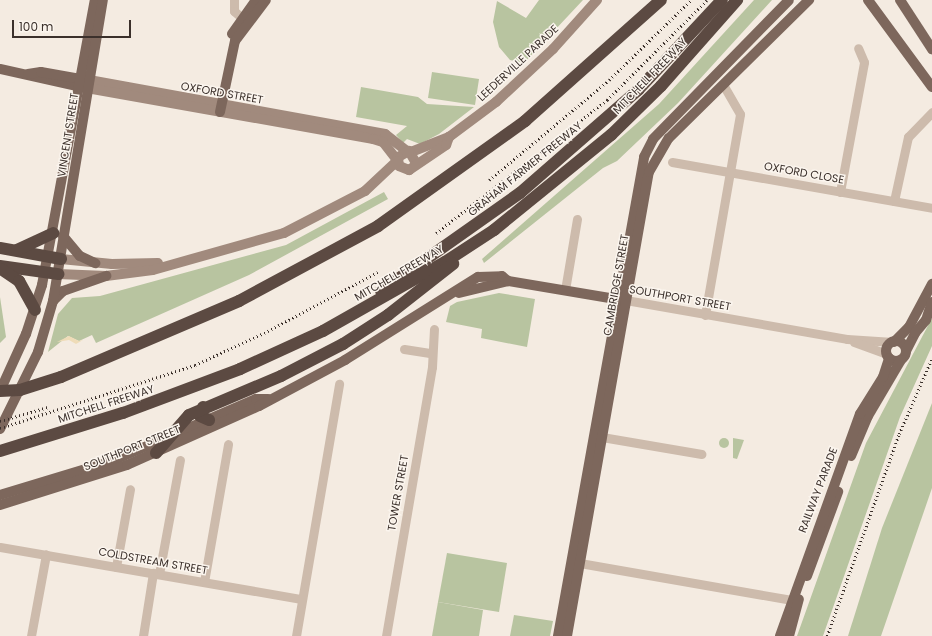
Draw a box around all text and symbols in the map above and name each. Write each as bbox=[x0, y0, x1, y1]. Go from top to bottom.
scale bar bbox=[14, 12, 133, 38]
text: 100 m bbox=[19, 18, 53, 35]
street label: LEEDERVILLE PARADE bbox=[475, 22, 561, 104]
street label: MITCHELL FREEWAY bbox=[610, 35, 690, 117]
street label: OXFORD STREET bbox=[180, 79, 264, 107]
street label: VINCENT STREET bbox=[55, 92, 81, 178]
street label: GRAHAM FARMER FREEWAY bbox=[465, 119, 585, 219]
street label: OXFORD CLOSE bbox=[763, 159, 845, 187]
street label: CAMBRIDGE STREET bbox=[601, 233, 631, 337]
street label: MITCHELL FREEWAY bbox=[352, 242, 446, 304]
street label: SOUTHPORT STREET bbox=[628, 283, 732, 313]
street label: MITCHELL FREEWAY bbox=[56, 382, 156, 426]
street label: SOUTHPORT STREET bbox=[82, 423, 182, 473]
street label: RAILWAY PARADE bbox=[796, 445, 840, 535]
street label: TOWER STREET bbox=[385, 454, 411, 532]
street label: COLDSTREAM STREET bbox=[97, 545, 209, 577]

